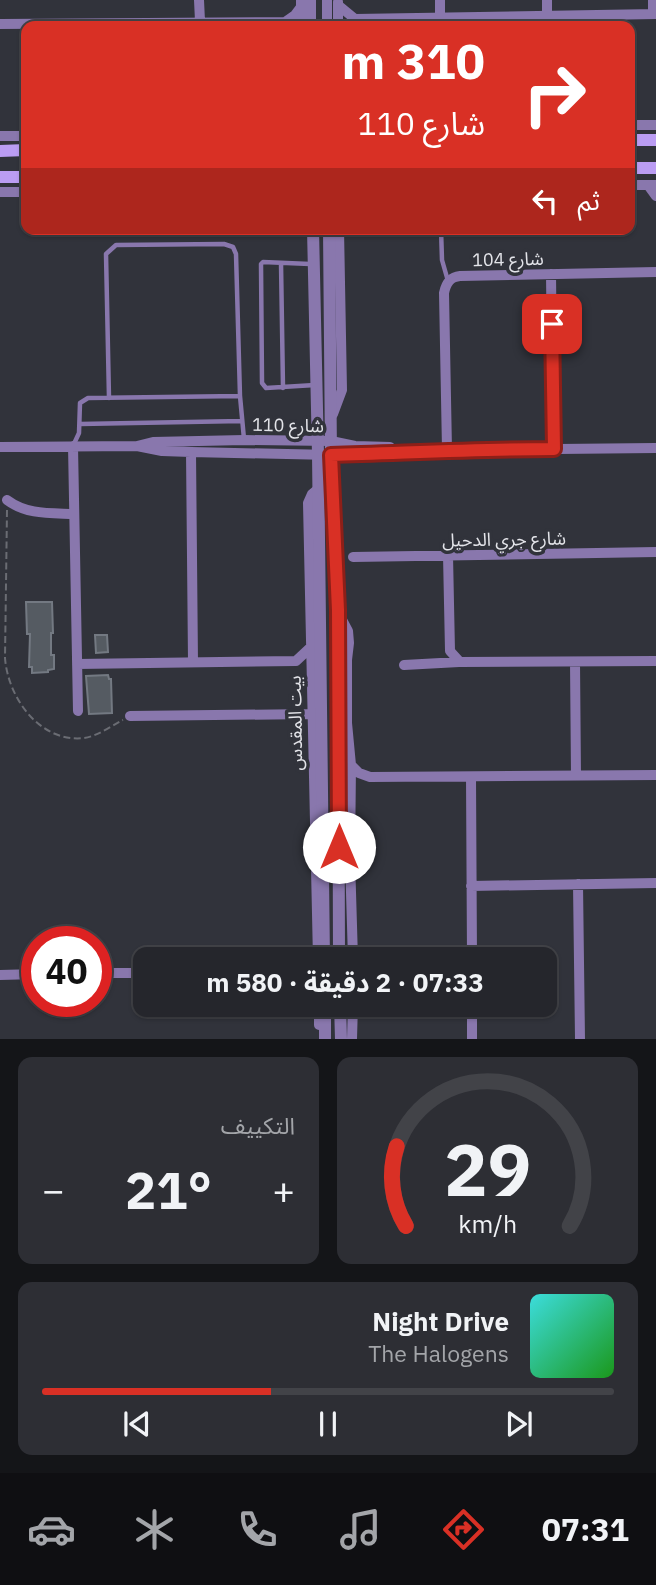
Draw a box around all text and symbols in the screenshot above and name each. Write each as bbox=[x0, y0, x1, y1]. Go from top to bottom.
text: 310 m bbox=[341, 29, 485, 92]
icon: right bbox=[509, 49, 600, 140]
text: شارع 110 bbox=[357, 102, 485, 144]
icon: left bbox=[526, 182, 564, 220]
text: ثم bbox=[578, 183, 600, 217]
street label: شارع 104 bbox=[472, 247, 544, 274]
pin bbox=[522, 294, 582, 354]
icon: arrive bbox=[533, 305, 571, 343]
street label: شارع 110 bbox=[252, 413, 324, 440]
street label: شارع جري الدحيل bbox=[442, 526, 566, 555]
street label: بيت المقدس bbox=[283, 675, 307, 771]
position arrow bbox=[302, 810, 376, 884]
speed limit sign: 40 bbox=[21, 926, 112, 1017]
text: 07:33 · 2 دقيقة · 580 m bbox=[206, 965, 484, 999]
text: التكييف bbox=[221, 1110, 295, 1140]
text: 29 bbox=[444, 1122, 531, 1217]
text: 21° bbox=[125, 1156, 212, 1223]
text: − bbox=[42, 1165, 65, 1214]
text: + bbox=[272, 1165, 295, 1214]
text: km/h bbox=[458, 1207, 517, 1240]
text: Night Drive bbox=[372, 1304, 509, 1338]
text: The Halogens bbox=[368, 1338, 509, 1368]
icon: previous bbox=[118, 1405, 156, 1443]
icon: pause bbox=[309, 1405, 347, 1443]
icon: next bbox=[500, 1405, 538, 1443]
icon: car bbox=[27, 1505, 76, 1554]
icon: climate bbox=[130, 1505, 179, 1554]
icon: phone bbox=[233, 1505, 282, 1554]
icon: music bbox=[336, 1505, 385, 1554]
icon: directions bbox=[439, 1505, 488, 1554]
text: 07:31 bbox=[542, 1508, 629, 1550]

